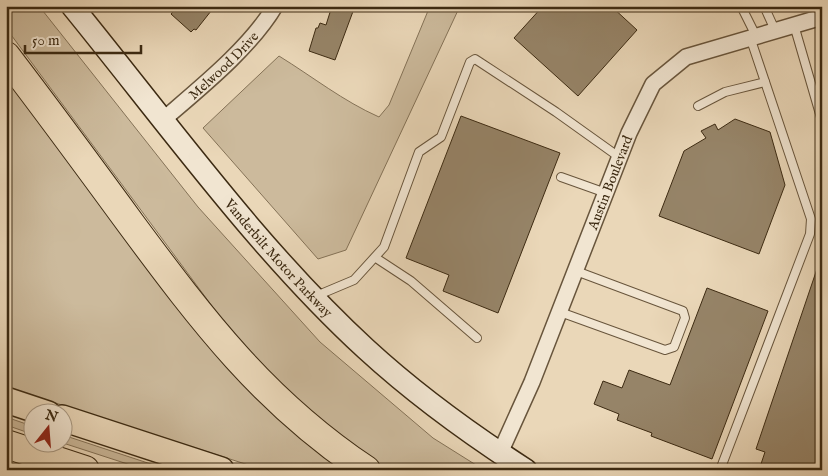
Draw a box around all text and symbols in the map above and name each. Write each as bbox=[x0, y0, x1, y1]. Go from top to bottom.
scale bar bbox=[25, 22, 141, 54]
street label: Melwood Drive bbox=[185, 28, 263, 104]
text: 50 m bbox=[32, 31, 60, 50]
street label: Austin Boulevard bbox=[584, 133, 637, 234]
street label: Vanderbilt Motor Parkway bbox=[219, 195, 336, 322]
north arrow bbox=[22, 404, 72, 454]
text: N bbox=[42, 406, 60, 427]

